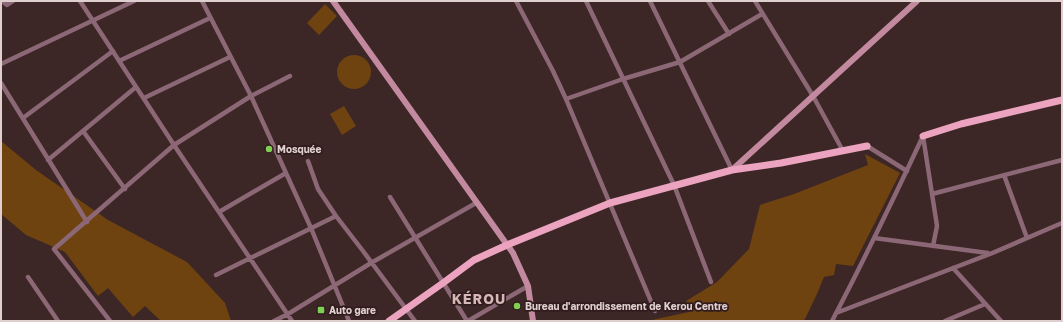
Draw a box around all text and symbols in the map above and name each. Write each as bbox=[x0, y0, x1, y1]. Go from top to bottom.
place label: Mosquée bbox=[277, 143, 321, 155]
marker: Mosquée bbox=[264, 144, 274, 154]
district label: KÉROU bbox=[452, 290, 506, 307]
place label: Bureau d'arrondissement de Kerou Centre bbox=[525, 300, 728, 312]
marker: Bureau d'arrondissement de Kerou Centre bbox=[512, 301, 522, 311]
place label: Auto gare bbox=[329, 304, 376, 316]
marker: Auto gare bbox=[316, 305, 326, 315]

